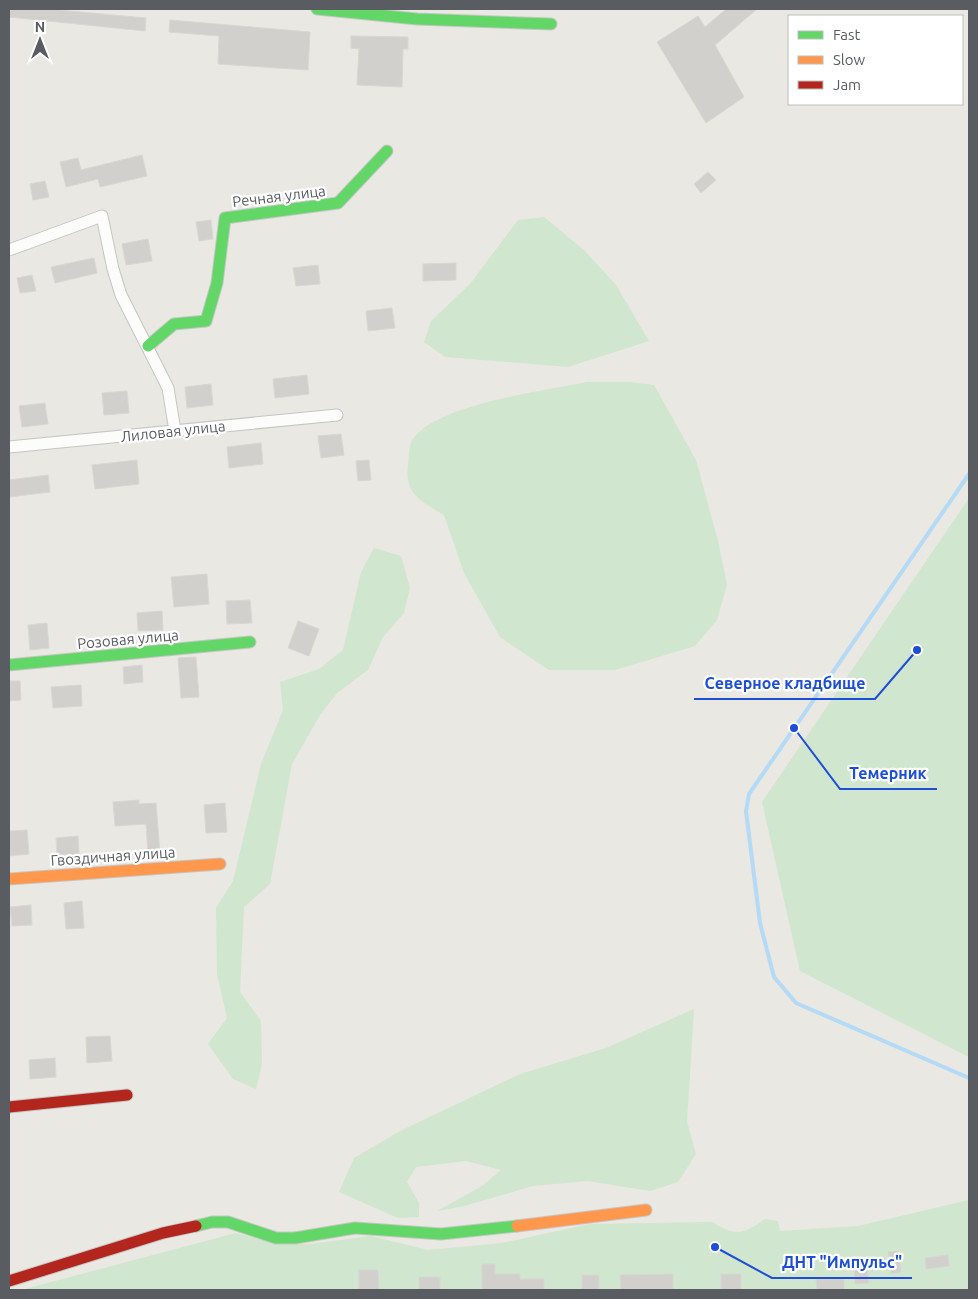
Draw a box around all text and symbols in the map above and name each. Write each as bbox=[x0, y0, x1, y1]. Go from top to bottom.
north arrow bbox=[15, 15, 65, 65]
legend bbox=[788, 15, 963, 105]
text: N bbox=[35, 19, 45, 35]
text: Fast bbox=[833, 26, 861, 43]
text: Slow bbox=[833, 51, 866, 68]
text: Jam bbox=[833, 76, 861, 93]
street label: Речная улица bbox=[231, 182, 327, 210]
street label: Лиловая улица bbox=[120, 417, 226, 445]
street label: Розовая улица bbox=[76, 626, 180, 652]
callout: Северное кладбище bbox=[694, 668, 875, 699]
text: Северное кладбище bbox=[705, 674, 865, 692]
callout: Темерник bbox=[840, 758, 937, 789]
text: Темерник bbox=[849, 764, 927, 782]
street label: Гвоздичная улица bbox=[50, 843, 176, 869]
callout: ДНТ "Импульс" bbox=[772, 1247, 912, 1278]
text: ДНТ "Импульс" bbox=[782, 1253, 902, 1271]

